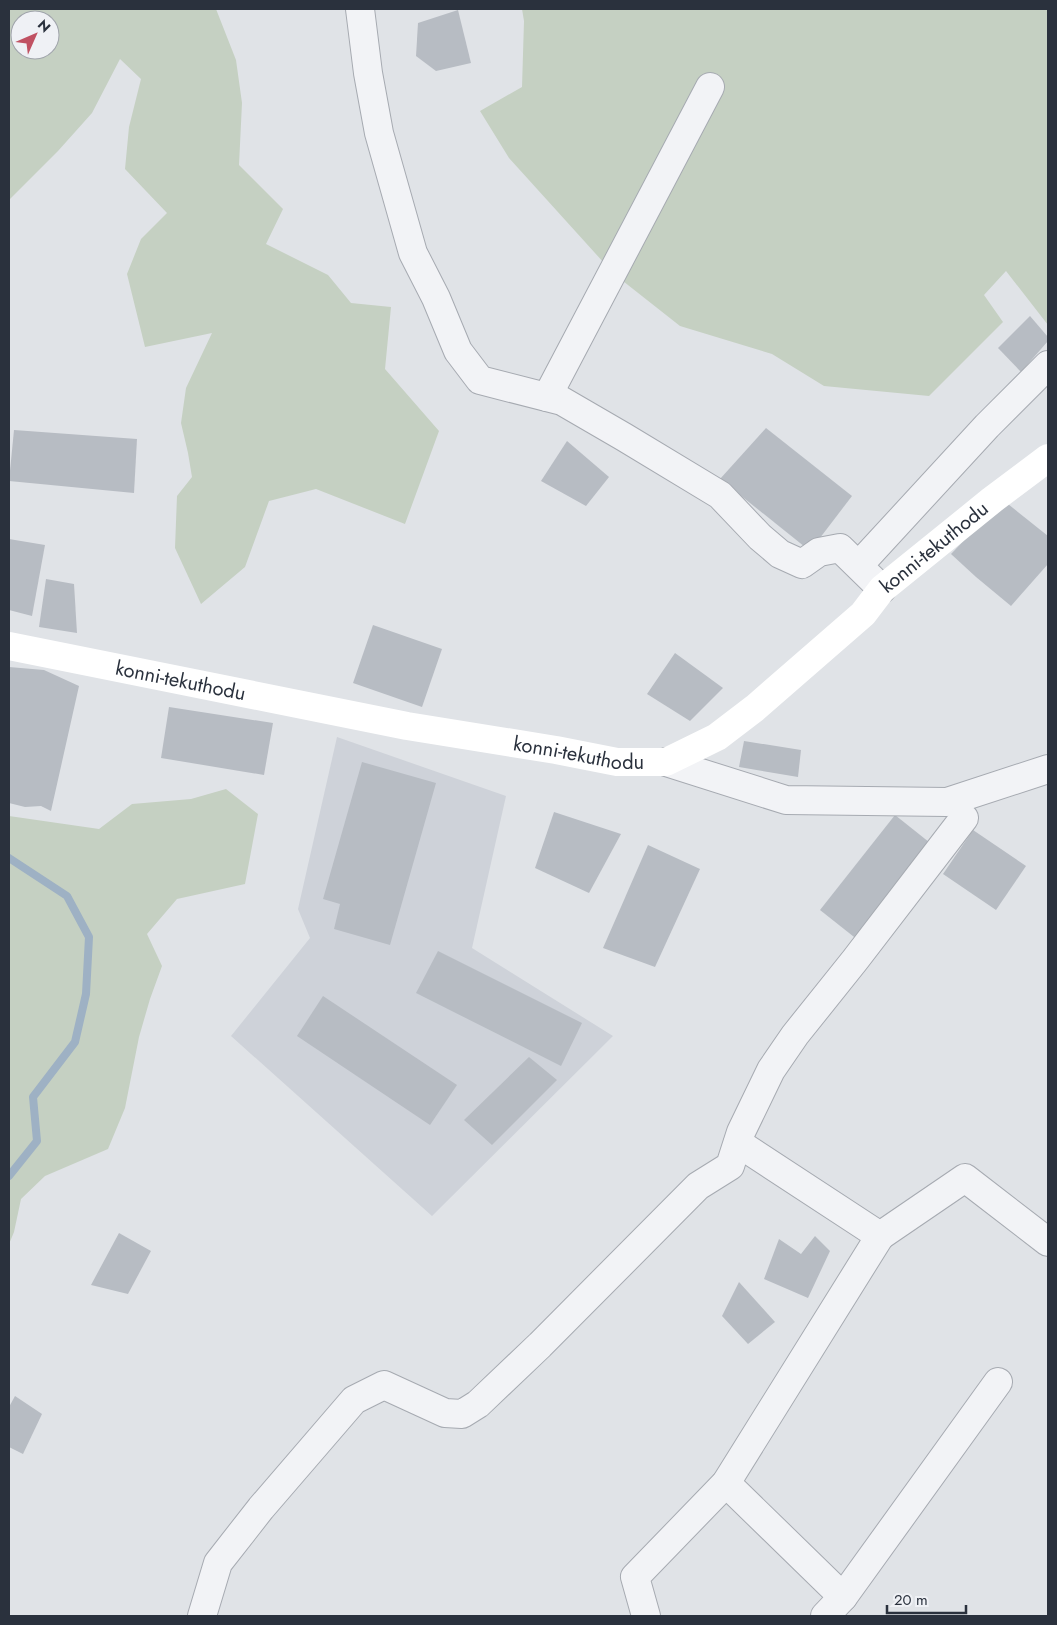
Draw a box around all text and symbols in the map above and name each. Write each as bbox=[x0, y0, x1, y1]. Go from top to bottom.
north arrow bbox=[10, 10, 60, 60]
text: N bbox=[33, 15, 55, 37]
street label: konni-tekuthodu bbox=[874, 495, 995, 600]
street label: konni-tekuthodu bbox=[113, 654, 248, 708]
street label: konni-tekuthodu bbox=[511, 729, 644, 778]
scale bar bbox=[887, 1582, 966, 1614]
text: 20 m bbox=[894, 1589, 928, 1611]

